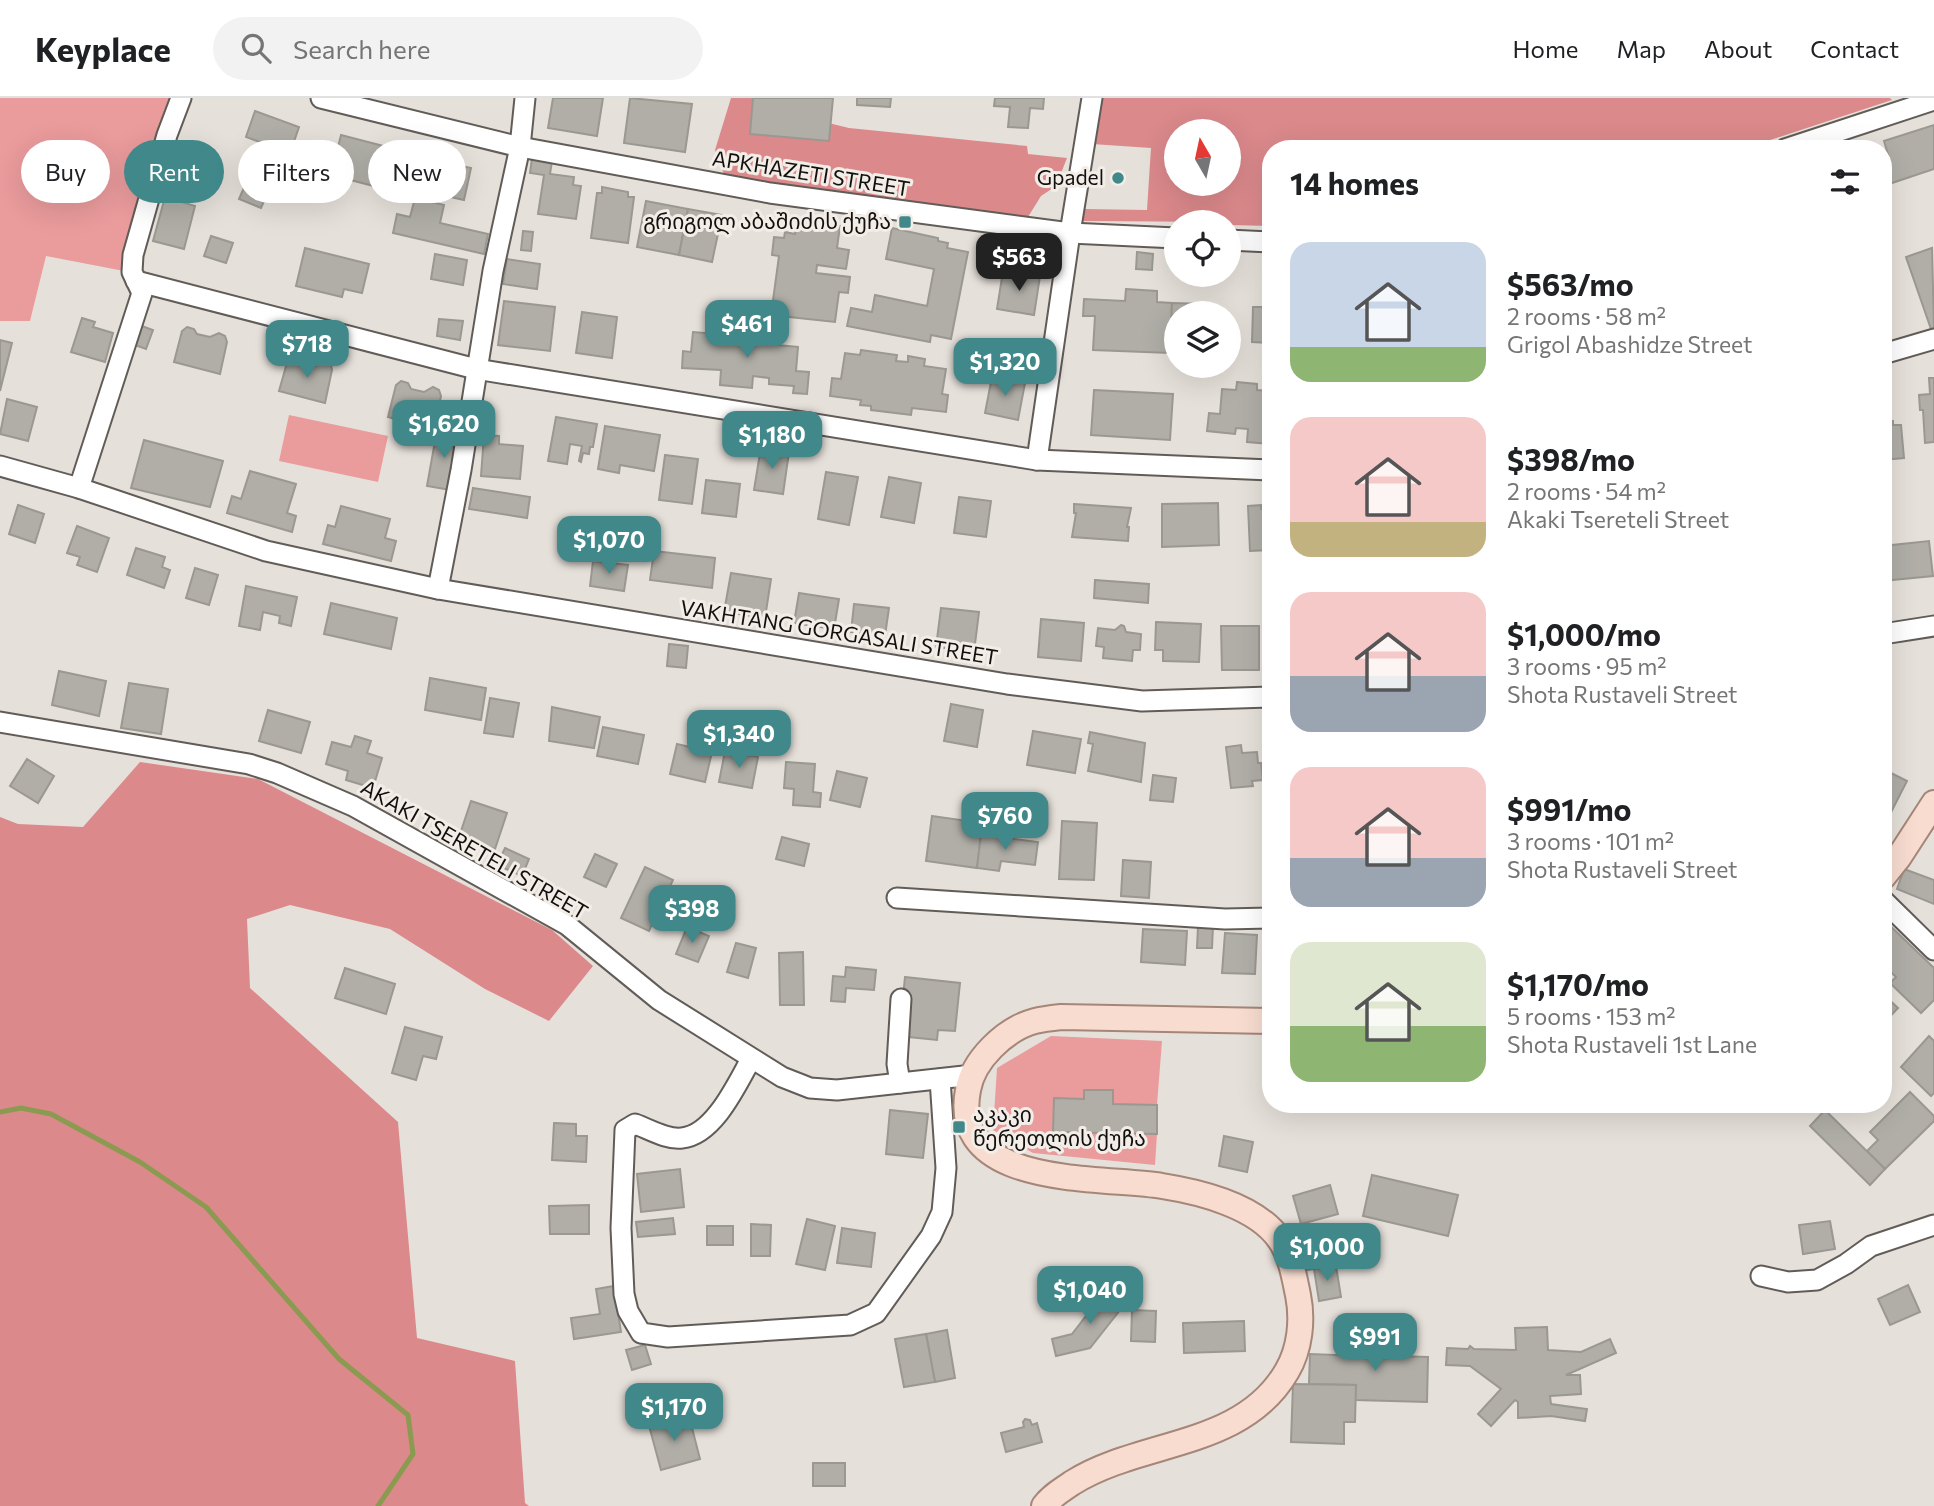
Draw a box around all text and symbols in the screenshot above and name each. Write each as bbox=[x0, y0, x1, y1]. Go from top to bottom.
search box bbox=[213, 17, 703, 80]
text: Keyplace bbox=[35, 28, 171, 69]
icon: search bbox=[237, 29, 275, 67]
text: Search here bbox=[293, 33, 430, 64]
text: Home bbox=[1513, 34, 1579, 63]
text: Map bbox=[1617, 34, 1666, 63]
text: About bbox=[1704, 34, 1772, 63]
text: Contact bbox=[1810, 34, 1899, 63]
north arrow bbox=[1164, 119, 1241, 196]
map controls bbox=[1164, 119, 1241, 378]
chip: Buy bbox=[21, 140, 110, 203]
chip: Rent bbox=[124, 140, 224, 203]
chip: Filters bbox=[238, 140, 354, 203]
chip: New bbox=[368, 140, 466, 203]
street label: APKHAZETI STREET bbox=[711, 145, 912, 200]
icon: filters bbox=[1826, 163, 1864, 201]
place label: Gpadel bbox=[1037, 164, 1104, 189]
text: 14 homes bbox=[1290, 164, 1419, 201]
marker: Gpadel bbox=[1110, 170, 1126, 186]
place label: გრიგოლ აბაშიძის ქუჩა bbox=[643, 208, 891, 235]
button: locate bbox=[1164, 210, 1241, 287]
marker: გრიგოლ აბაშიძის ქუჩა bbox=[897, 214, 913, 230]
pin: $563 bbox=[978, 234, 1060, 293]
text: $563 bbox=[992, 242, 1046, 270]
text: $563/mo bbox=[1507, 265, 1634, 302]
icon: home bbox=[1346, 270, 1430, 354]
pin: $461 bbox=[706, 300, 788, 360]
button: layers bbox=[1164, 301, 1241, 378]
text: 2 rooms · 58 m² bbox=[1507, 302, 1666, 330]
text: $461 bbox=[721, 309, 773, 337]
pin: $718 bbox=[266, 320, 348, 380]
text: $718 bbox=[282, 329, 332, 357]
text: Grigol Abashidze Street bbox=[1507, 330, 1752, 358]
pin: $1,320 bbox=[948, 338, 1062, 398]
text: $1,320 bbox=[970, 347, 1040, 375]
pin: $1,620 bbox=[387, 400, 501, 460]
text: $1,620 bbox=[408, 409, 480, 437]
pin: $1,180 bbox=[715, 412, 829, 471]
text: $1,180 bbox=[738, 420, 806, 448]
text: $398/mo bbox=[1507, 440, 1635, 477]
icon: home bbox=[1346, 445, 1430, 529]
text: 2 rooms · 54 m² bbox=[1507, 477, 1666, 505]
text: Akaki Tsereteli Street bbox=[1507, 505, 1729, 533]
pin: $1,070 bbox=[552, 517, 666, 576]
text: $1,070 bbox=[573, 525, 645, 553]
street label: VAKHTANG GORGASALI STREET bbox=[679, 594, 1000, 669]
text: $1,000/mo bbox=[1507, 615, 1661, 652]
icon: home bbox=[1346, 620, 1430, 704]
text: 3 rooms · 95 m² bbox=[1507, 652, 1666, 680]
text: Shota Rustaveli Street bbox=[1507, 680, 1738, 708]
pin: $1,340 bbox=[682, 710, 796, 770]
text: $1,340 bbox=[703, 719, 775, 747]
street label: AKAKI TSERETELI STREET bbox=[357, 773, 593, 924]
text: $991/mo bbox=[1507, 790, 1632, 827]
pin: $760 bbox=[964, 792, 1046, 852]
icon: home bbox=[1346, 795, 1430, 879]
text: $760 bbox=[977, 801, 1033, 829]
text: 3 rooms · 101 m² bbox=[1507, 827, 1674, 855]
text: Shota Rustaveli Street bbox=[1507, 855, 1738, 883]
pin: $398 bbox=[651, 886, 733, 945]
text: $398 bbox=[664, 894, 720, 922]
text: $1,170/mo bbox=[1507, 965, 1649, 1002]
icon: home bbox=[1346, 970, 1430, 1054]
text: 5 rooms · 153 m² bbox=[1507, 1002, 1676, 1030]
text: Shota Rustaveli 1st Lane bbox=[1507, 1030, 1757, 1058]
place label: აკაკი წერეთლის ქუჩა bbox=[973, 1101, 1146, 1152]
marker: აკაკი წერეთლის ქუჩა bbox=[951, 1119, 967, 1135]
pin: $1,000 bbox=[1270, 1224, 1384, 1283]
text: $1,000 bbox=[1290, 1232, 1364, 1260]
pin: $1,040 bbox=[1033, 1266, 1147, 1326]
text: $1,040 bbox=[1053, 1275, 1127, 1303]
pin: $991 bbox=[1334, 1314, 1416, 1373]
text: $991 bbox=[1349, 1322, 1401, 1350]
pin: $1,170 bbox=[617, 1384, 731, 1443]
text: $1,170 bbox=[641, 1392, 707, 1420]

